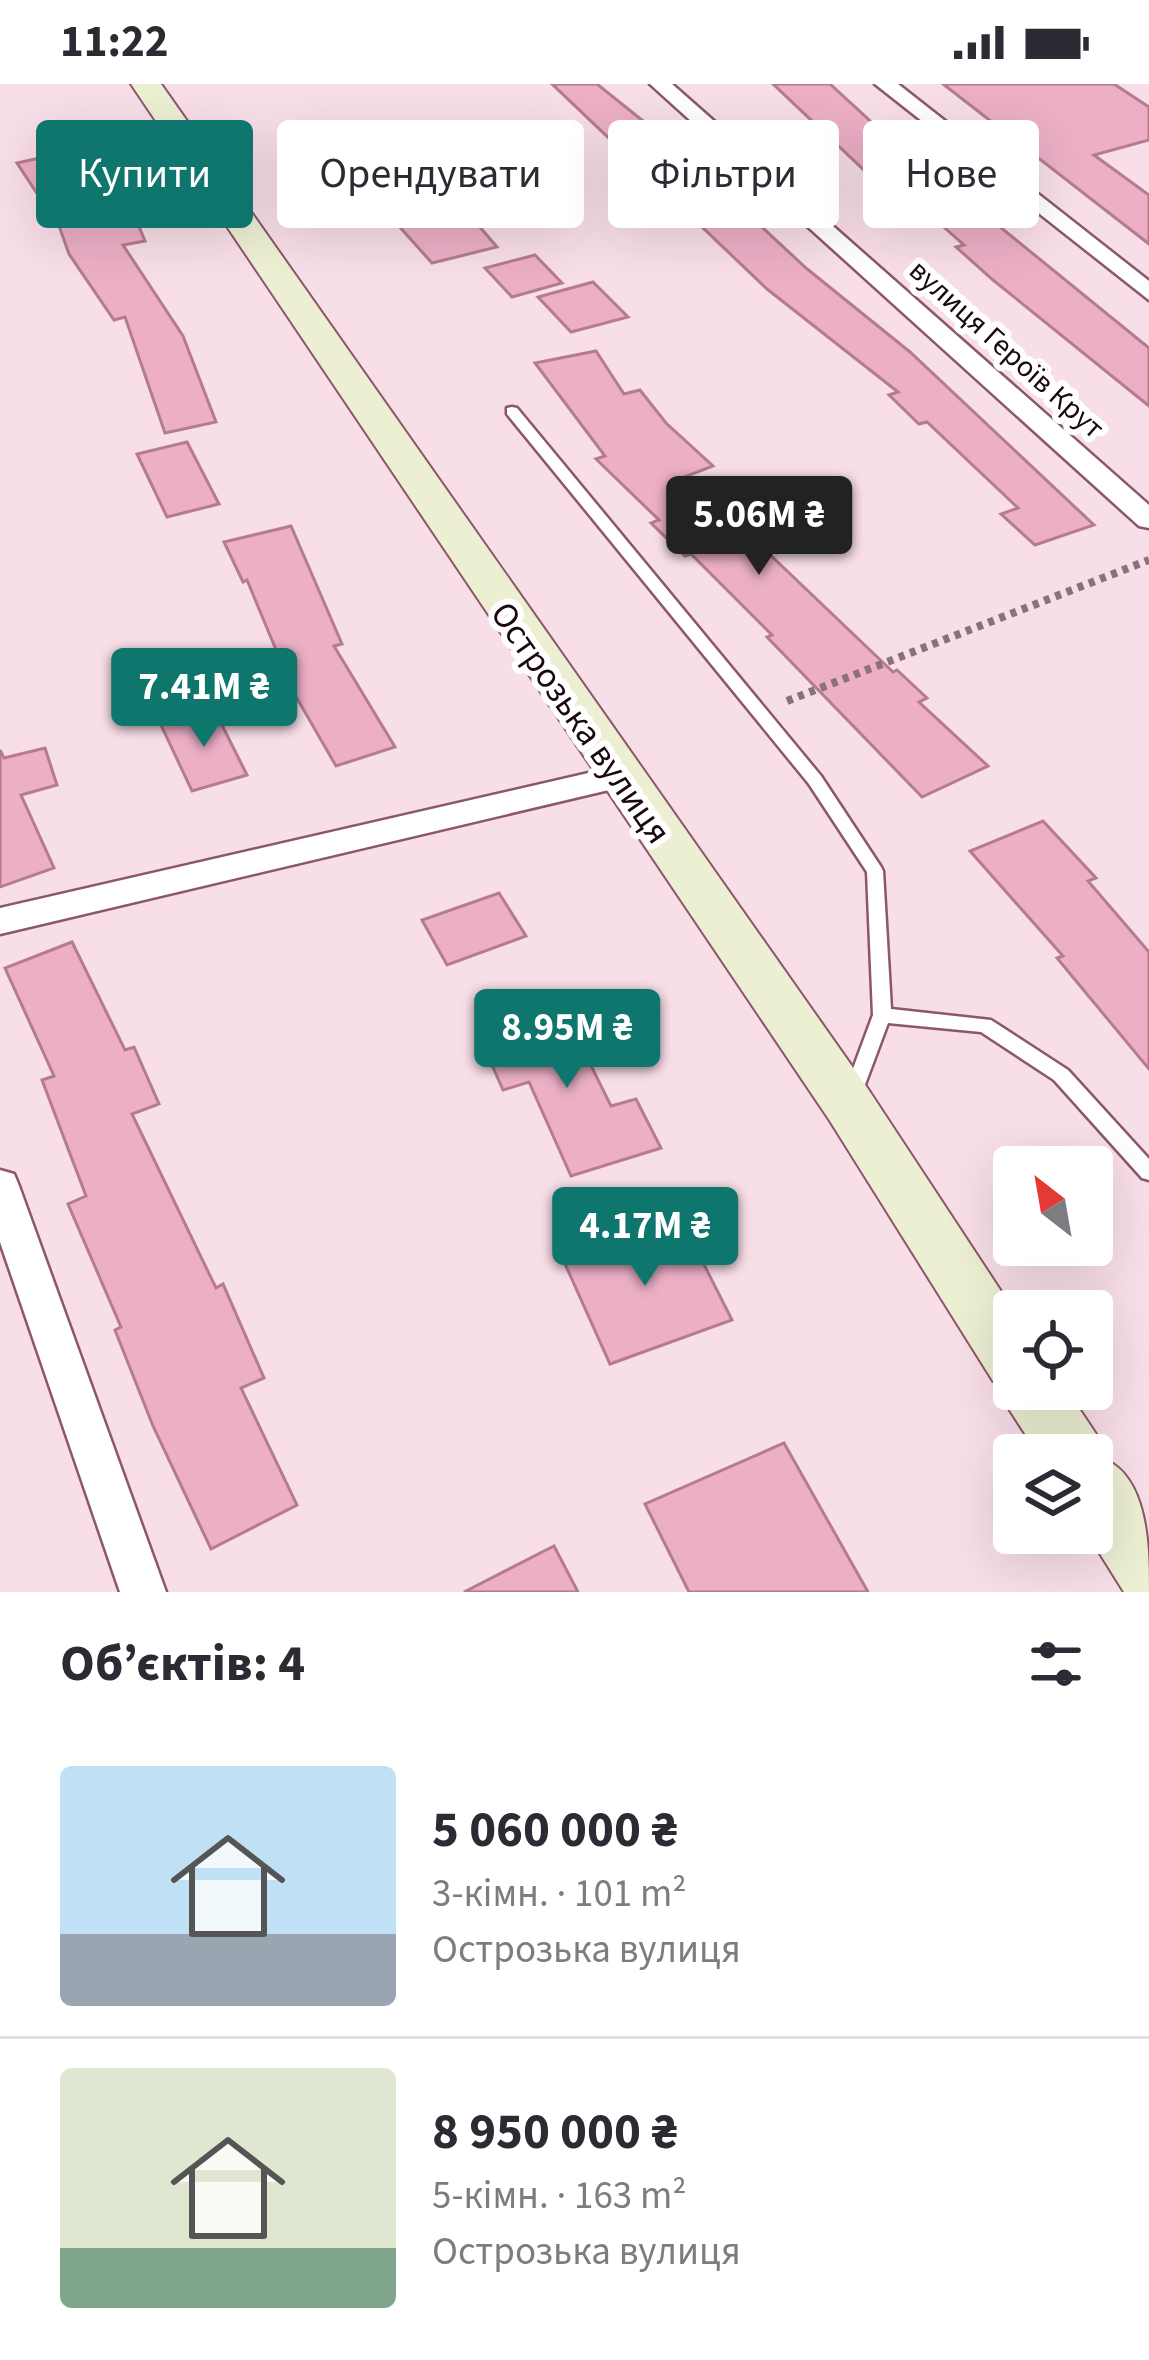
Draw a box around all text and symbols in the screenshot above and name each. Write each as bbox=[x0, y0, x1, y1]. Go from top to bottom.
text: 11:22 bbox=[60, 10, 169, 74]
chip: Купити bbox=[36, 120, 253, 228]
chip: Орендувати bbox=[277, 120, 584, 228]
chip: Фільтри bbox=[608, 120, 839, 228]
chip: Нове bbox=[863, 120, 1039, 228]
street label: вулиця Героїв Крут bbox=[899, 250, 1114, 449]
pin: 5.06M ₴ bbox=[648, 476, 870, 578]
text: 5.06M ₴ bbox=[693, 487, 825, 543]
street label: Острозька вулиця bbox=[478, 591, 683, 854]
pin: 7.41M ₴ bbox=[93, 648, 315, 750]
text: 7.41M ₴ bbox=[138, 659, 270, 715]
pin: 8.95M ₴ bbox=[456, 989, 678, 1091]
text: 8.95M ₴ bbox=[501, 1000, 633, 1056]
north arrow bbox=[993, 1146, 1113, 1266]
map controls bbox=[993, 1146, 1113, 1554]
pin: 4.17M ₴ bbox=[534, 1187, 756, 1289]
text: 4.17M ₴ bbox=[579, 1198, 711, 1254]
button: locate bbox=[993, 1290, 1113, 1410]
button: layers bbox=[993, 1434, 1113, 1554]
text: Об’єктів: 4 bbox=[60, 1628, 305, 1700]
icon: filters bbox=[1023, 1631, 1089, 1697]
text: 5 060 000 ₴ bbox=[432, 1794, 678, 1866]
icon: home bbox=[156, 1814, 300, 1958]
text: 3-кімн. · 101 m² bbox=[432, 1866, 687, 1922]
text: Острозька вулиця bbox=[432, 1922, 741, 1978]
text: 8 950 000 ₴ bbox=[432, 2096, 678, 2168]
icon: home bbox=[156, 2116, 300, 2260]
text: 5-кімн. · 163 m² bbox=[432, 2168, 687, 2224]
text: Острозька вулиця bbox=[432, 2224, 741, 2280]

